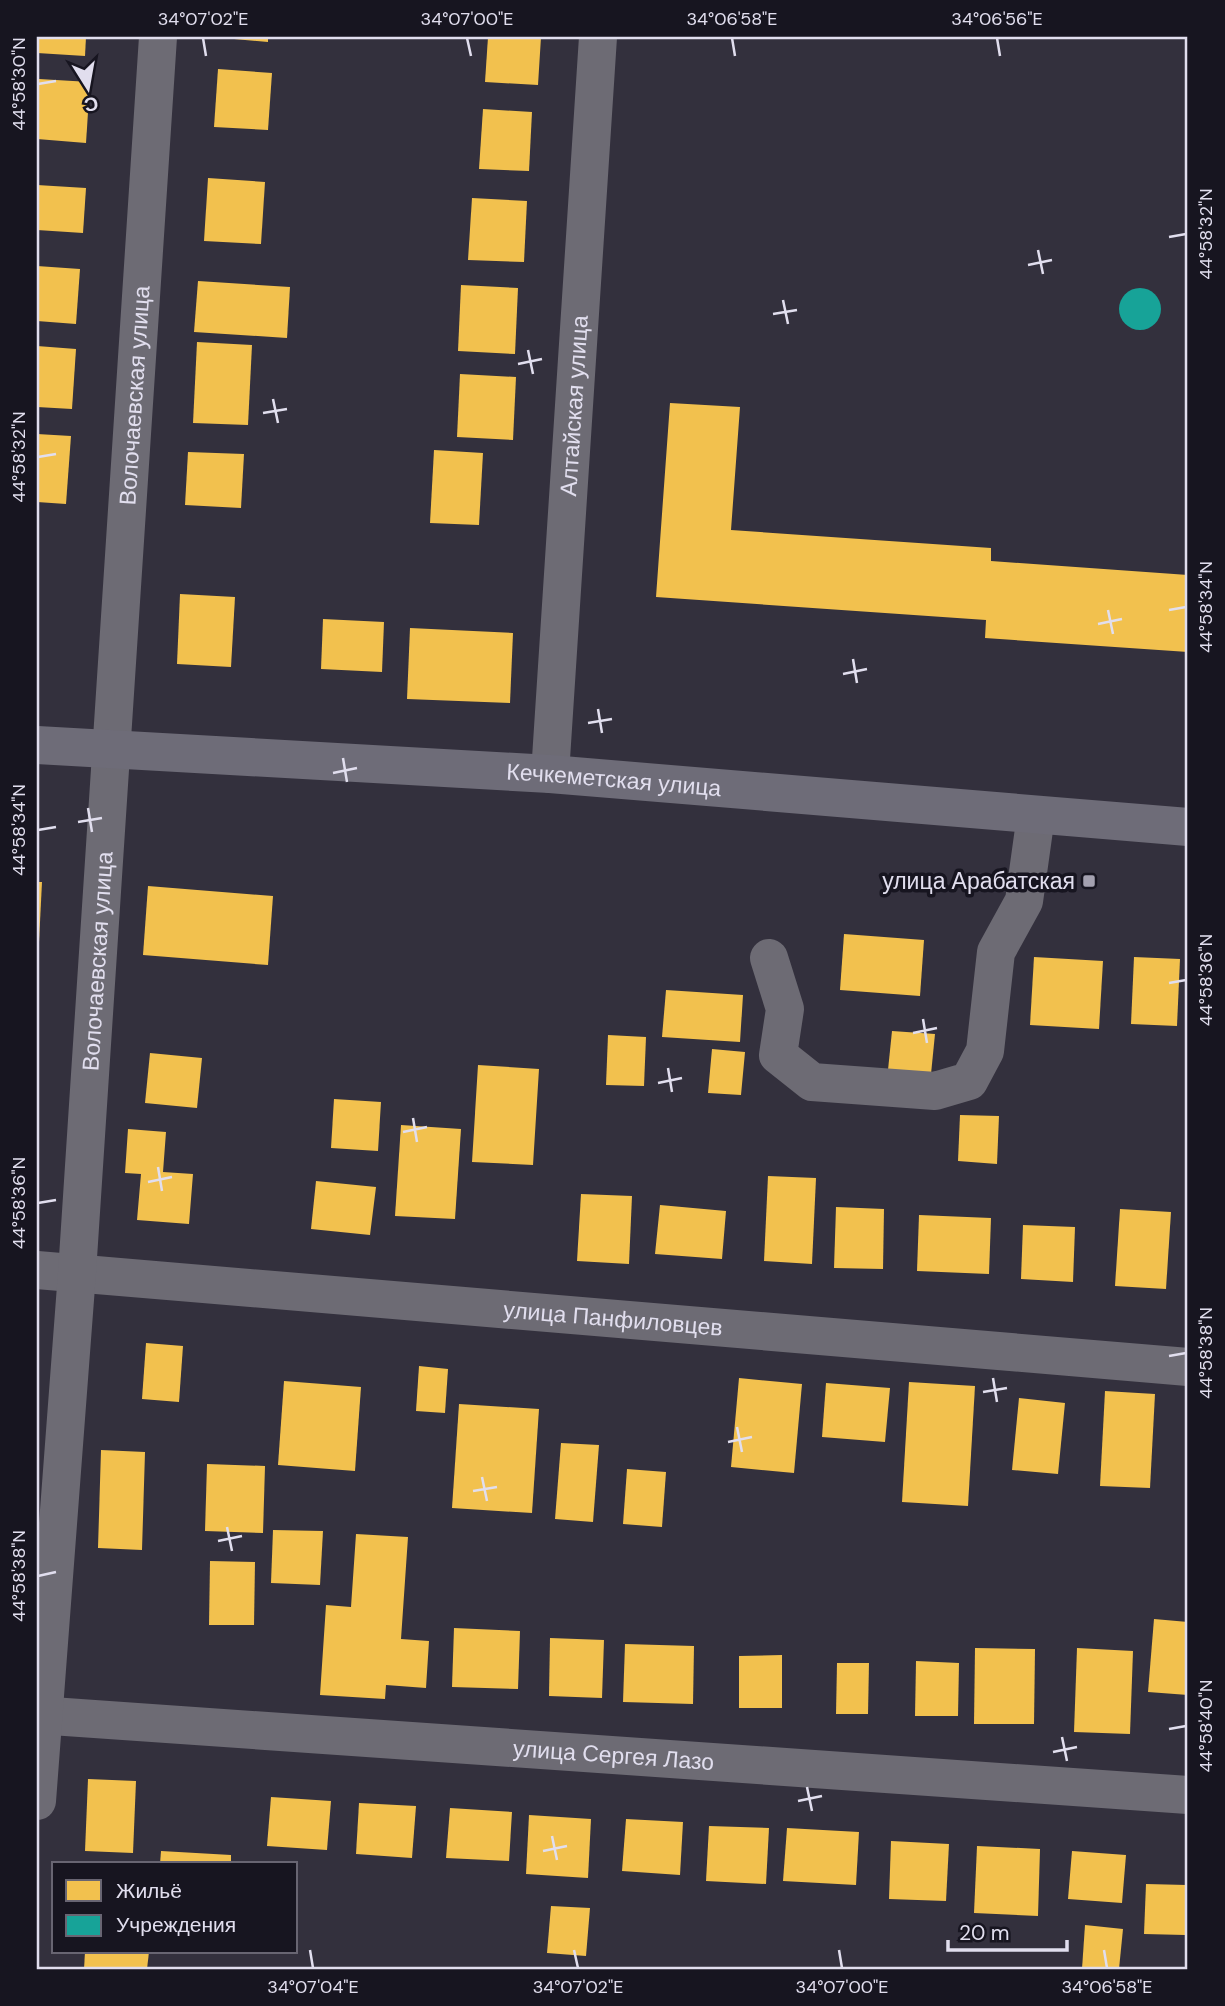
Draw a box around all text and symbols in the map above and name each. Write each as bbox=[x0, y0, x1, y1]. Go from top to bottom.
text: 34°07'02"E bbox=[158, 7, 248, 31]
text: 34°07'00"E bbox=[421, 7, 513, 31]
text: 34°06'58"E bbox=[686, 7, 778, 31]
text: 34°06'56"E bbox=[951, 7, 1043, 31]
text: 44°58'30"N bbox=[7, 37, 31, 131]
north arrow bbox=[52, 52, 122, 122]
text: С bbox=[82, 91, 100, 118]
text: 44°58'32"N bbox=[1194, 188, 1218, 280]
street label: Волочаевская улица bbox=[112, 284, 157, 506]
street label: Алтайская улица bbox=[553, 314, 595, 497]
text: 44°58'32"N bbox=[7, 411, 31, 503]
text: 44°58'34"N bbox=[1194, 561, 1218, 653]
street label: Кечкеметская улица bbox=[506, 757, 723, 803]
text: 44°58'34"N bbox=[7, 784, 31, 876]
street label: Волочаевская улица bbox=[75, 850, 120, 1072]
place label: улица Арабатская bbox=[882, 866, 1075, 896]
marker: улица Арабатская bbox=[1081, 873, 1097, 889]
text: 44°58'36"N bbox=[1194, 934, 1218, 1026]
text: 44°58'36"N bbox=[7, 1157, 31, 1249]
street label: улица Панфиловцев bbox=[502, 1294, 724, 1343]
text: 44°58'38"N bbox=[1194, 1307, 1218, 1399]
text: 44°58'38"N bbox=[7, 1530, 31, 1622]
text: 44°58'40"N bbox=[1194, 1680, 1218, 1772]
street label: улица Сергея Лазо bbox=[512, 1733, 715, 1777]
legend bbox=[52, 1862, 298, 1954]
text: Жильё bbox=[116, 1877, 182, 1905]
scale bar bbox=[948, 1908, 1068, 1952]
text: Учреждения bbox=[116, 1911, 236, 1939]
text: 20 m bbox=[959, 1919, 1010, 1947]
text: 34°07'04"E bbox=[267, 1975, 359, 1999]
text: 34°07'02"E bbox=[533, 1975, 623, 1999]
text: 34°07'00"E bbox=[796, 1975, 888, 1999]
text: 34°06'58"E bbox=[1061, 1975, 1153, 1999]

